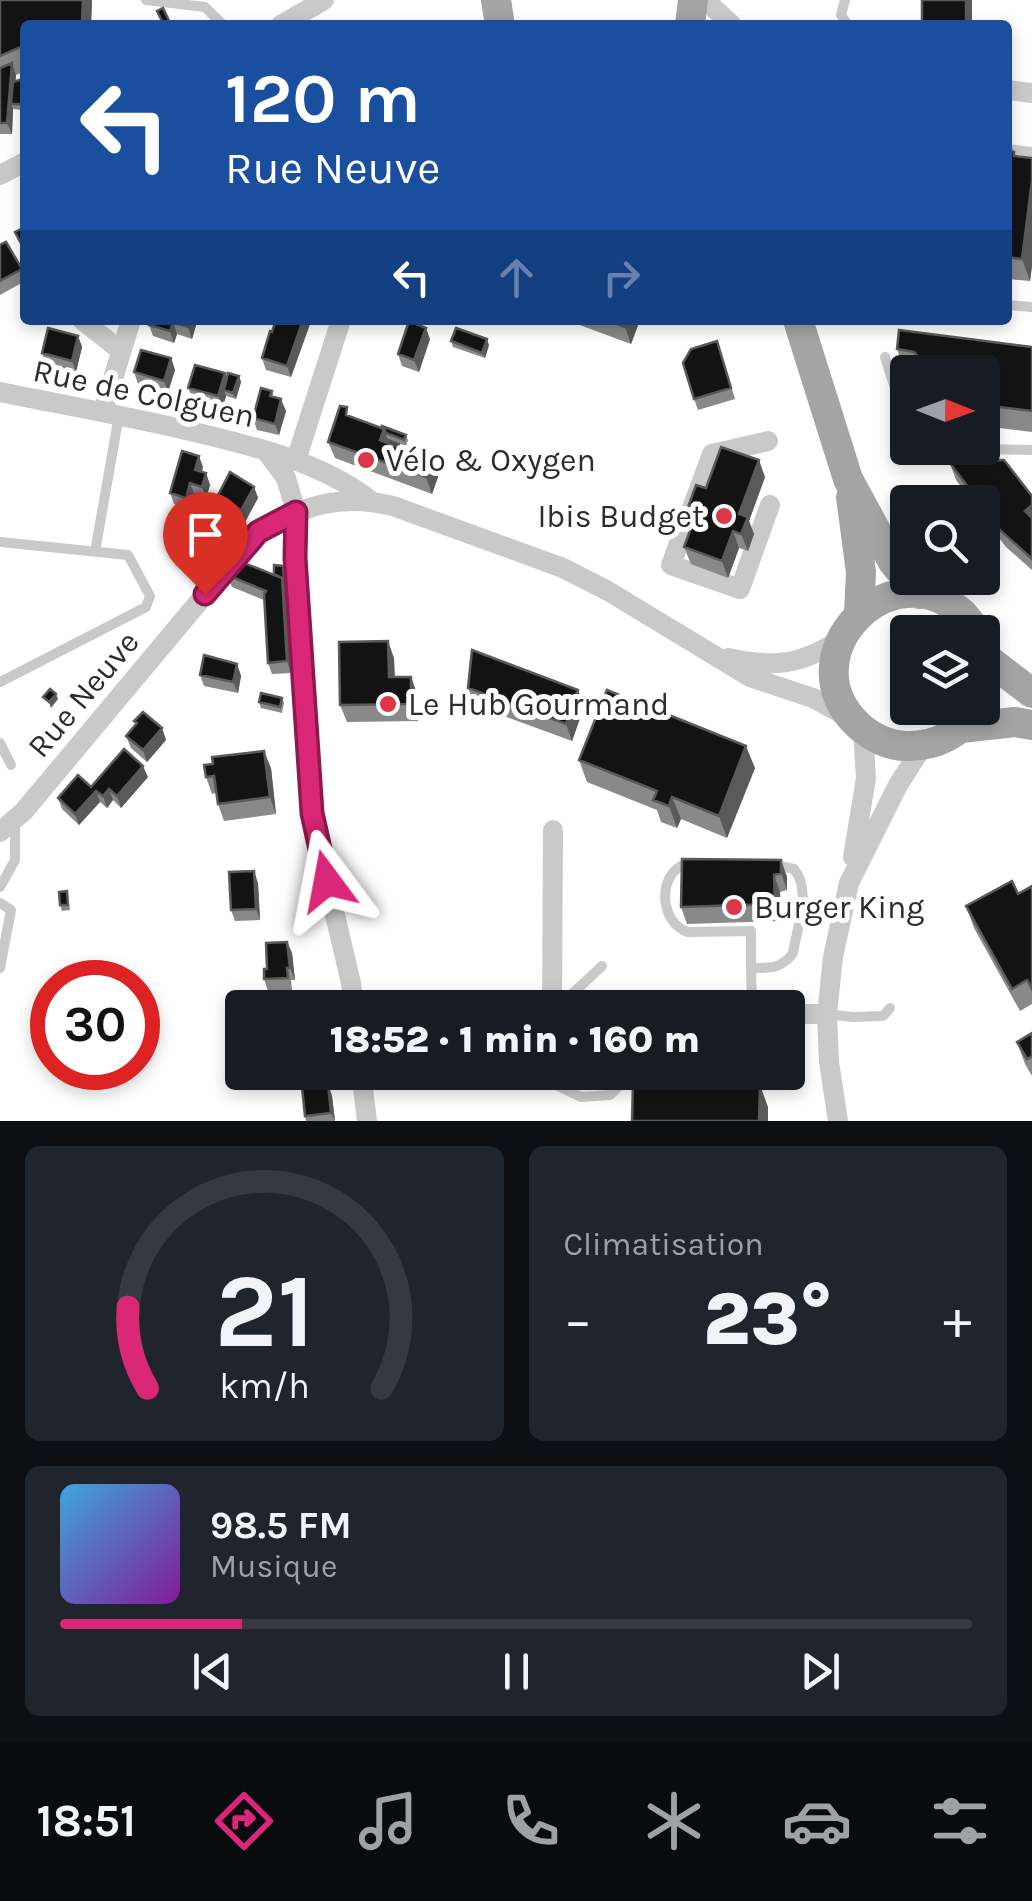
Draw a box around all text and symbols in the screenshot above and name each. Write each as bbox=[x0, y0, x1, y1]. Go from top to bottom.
text: 120 m bbox=[225, 58, 421, 140]
icon: left bbox=[60, 60, 190, 190]
text: Rue Neuve bbox=[225, 142, 440, 194]
icon: left bbox=[384, 250, 439, 305]
icon: ahead bbox=[489, 250, 544, 305]
icon: right bbox=[594, 250, 649, 305]
street label: Rue de Colguen bbox=[30, 352, 258, 435]
north arrow bbox=[890, 355, 1000, 465]
map controls bbox=[890, 355, 1000, 725]
place label: Vélo & Oxygen bbox=[386, 442, 596, 479]
marker: Vélo & Oxygen bbox=[355, 449, 377, 471]
button: search bbox=[890, 485, 1000, 595]
pin bbox=[163, 492, 248, 595]
place label: Ibis Budget bbox=[537, 498, 704, 535]
marker: Ibis Budget bbox=[713, 505, 735, 527]
icon: arrive bbox=[178, 507, 233, 562]
button: layers bbox=[890, 615, 1000, 725]
street label: Rue Neuve bbox=[20, 624, 147, 765]
place label: Le Hub Gourmand bbox=[408, 686, 669, 723]
marker: Le Hub Gourmand bbox=[377, 693, 399, 715]
position arrow bbox=[275, 829, 379, 933]
place label: Burger King bbox=[754, 889, 924, 926]
marker: Burger King bbox=[723, 896, 745, 918]
speed limit sign: 30 bbox=[30, 960, 160, 1090]
text: 18:52 · 1 min · 160 m bbox=[330, 1017, 700, 1062]
text: Climatisation bbox=[564, 1226, 764, 1263]
text: 21 bbox=[214, 1251, 314, 1372]
text: 23° bbox=[703, 1275, 832, 1363]
text: − bbox=[564, 1288, 592, 1352]
text: + bbox=[943, 1288, 972, 1352]
text: km/h bbox=[219, 1365, 310, 1407]
text: 98.5 FM bbox=[210, 1503, 352, 1548]
text: Musique bbox=[210, 1548, 337, 1585]
icon: previous bbox=[185, 1644, 240, 1699]
icon: pause bbox=[489, 1644, 544, 1699]
icon: next bbox=[793, 1644, 848, 1699]
icon: directions bbox=[209, 1786, 279, 1856]
icon: music bbox=[353, 1786, 423, 1856]
icon: phone bbox=[496, 1786, 566, 1856]
icon: climate bbox=[639, 1786, 709, 1856]
icon: car bbox=[782, 1786, 852, 1856]
icon: filters bbox=[925, 1786, 995, 1856]
text: 18:51 bbox=[37, 1795, 136, 1847]

